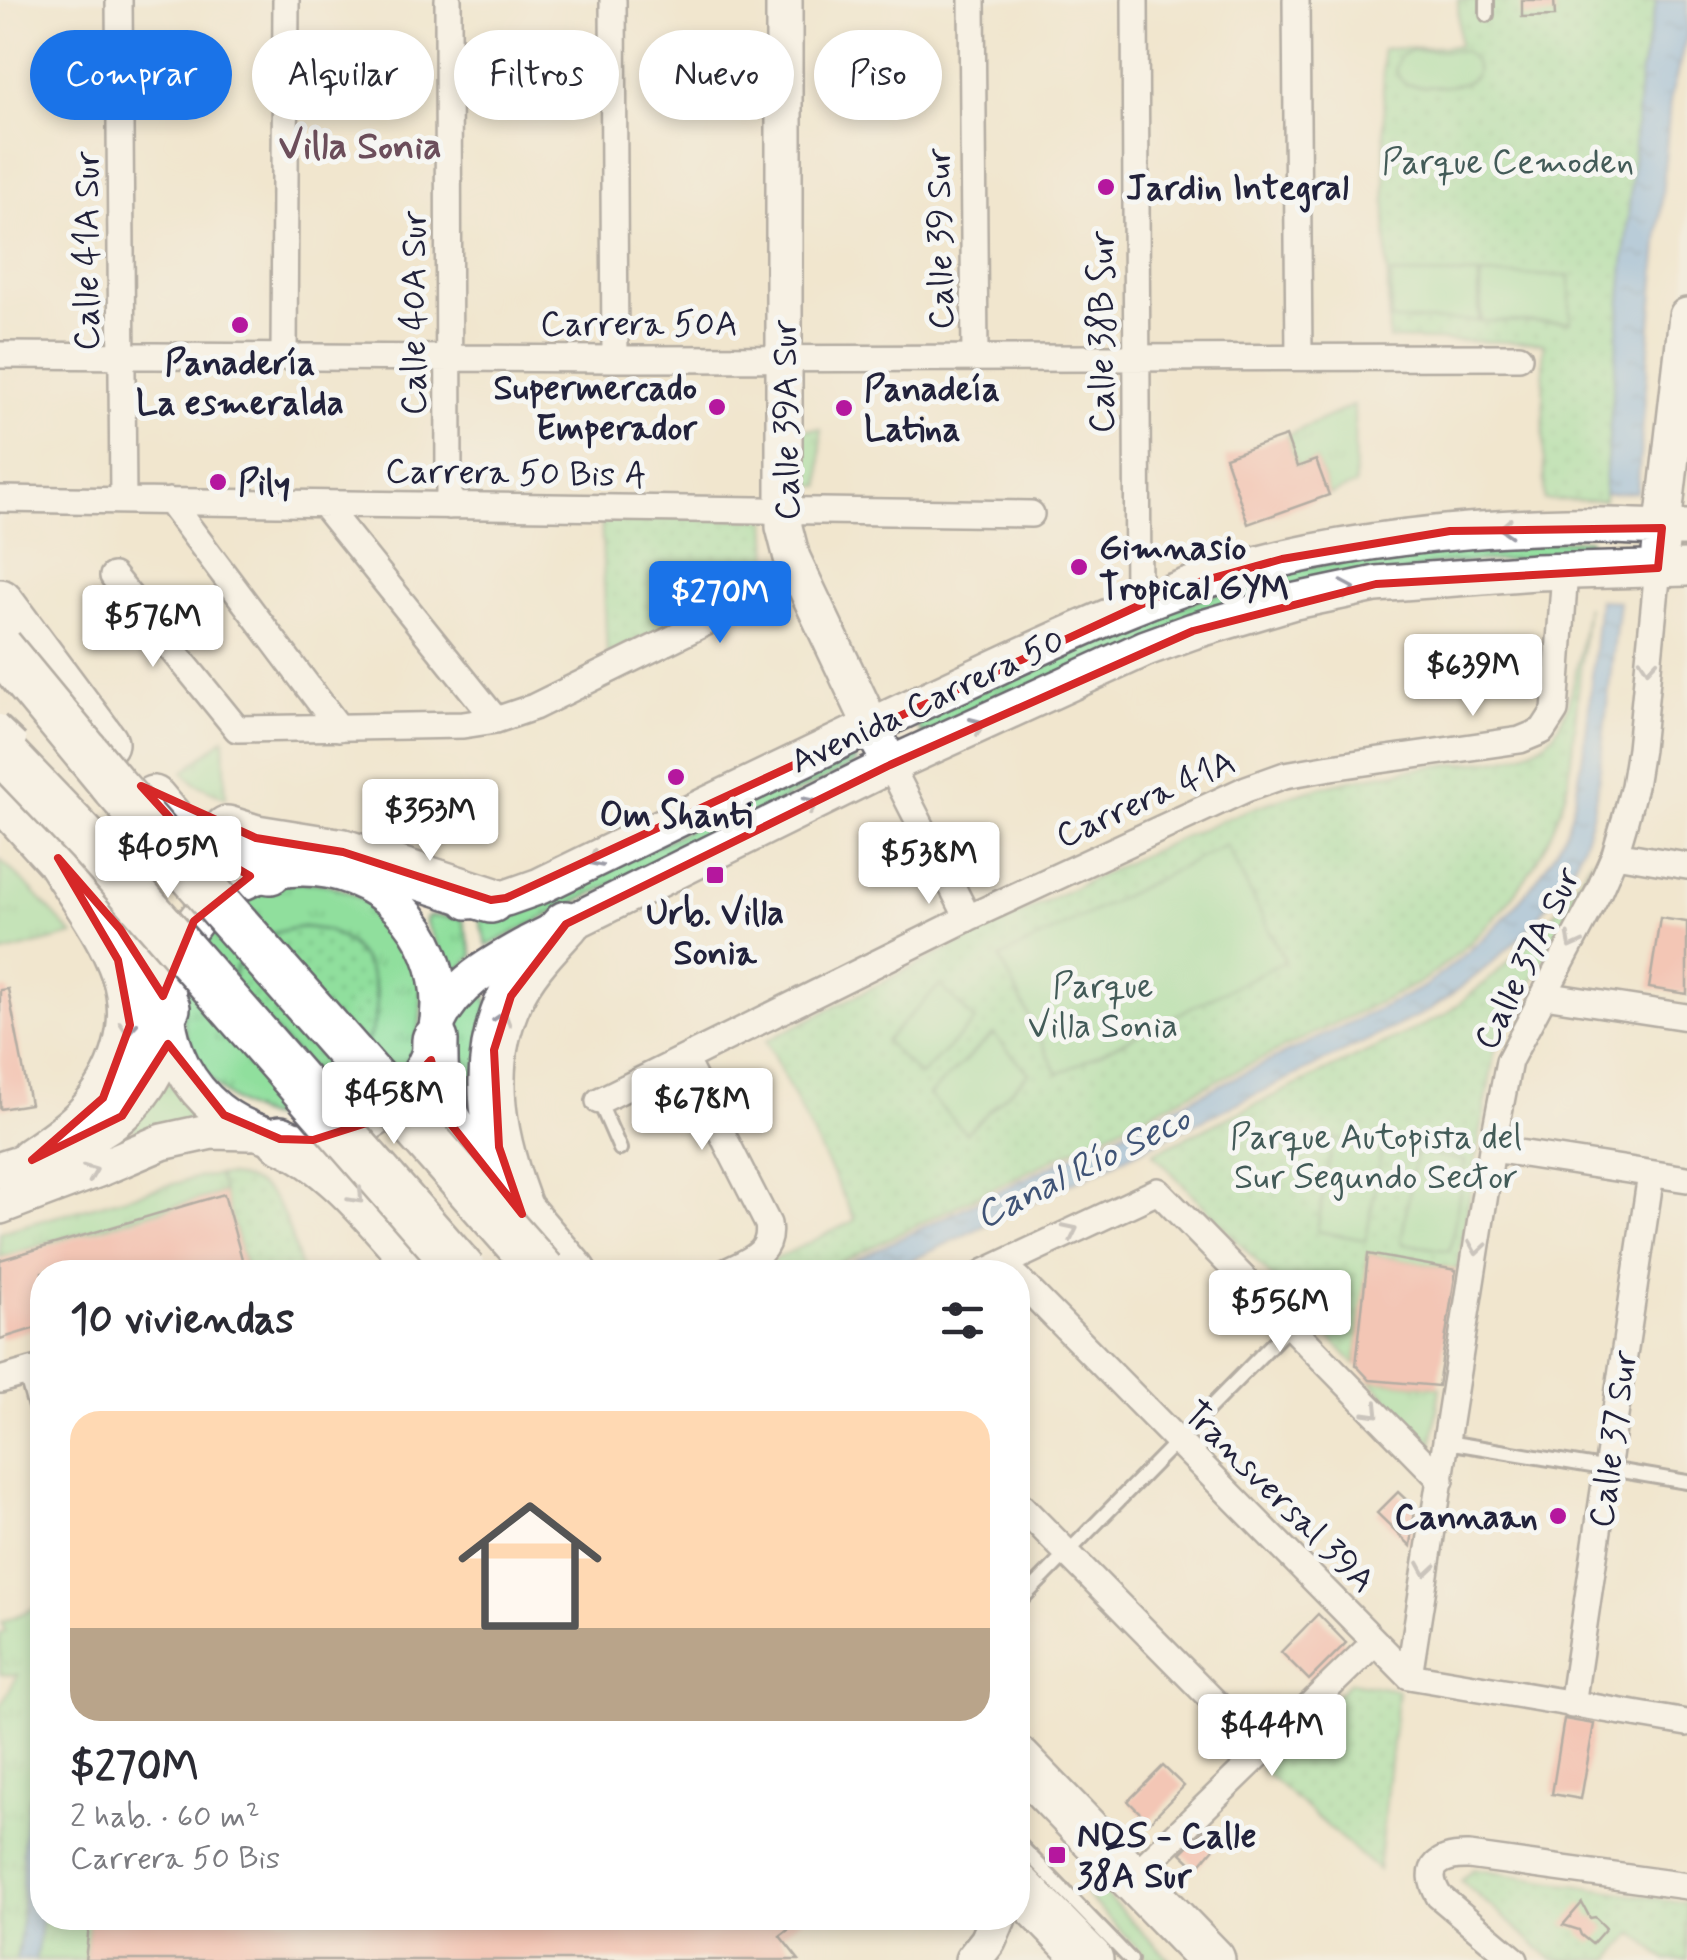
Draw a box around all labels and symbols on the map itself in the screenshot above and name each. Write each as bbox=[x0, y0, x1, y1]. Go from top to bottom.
district label: Villa Sonia bbox=[278, 123, 442, 172]
park label: Parque Cemoden bbox=[1382, 140, 1634, 186]
street label: Calle 39 Sur bbox=[916, 147, 966, 330]
street label: Calle 41A Sur bbox=[65, 151, 111, 351]
place label: Jardin Integral bbox=[1126, 166, 1349, 213]
marker: Jardin Integral bbox=[1095, 176, 1117, 198]
street label: Calle 40A Sur bbox=[392, 210, 438, 415]
street label: Calle 38B Sur bbox=[1080, 230, 1126, 433]
street label: Carrera 50A bbox=[540, 302, 738, 348]
marker: Panadería La esmeralda bbox=[229, 314, 251, 336]
street label: Calle 39A Sur bbox=[762, 319, 812, 521]
place label: Panadería La esmeralda bbox=[136, 341, 344, 427]
place label: Supermercado Emperador bbox=[493, 366, 698, 452]
place label: Panadeía Latina bbox=[864, 367, 1000, 453]
marker: Supermercado Emperador bbox=[706, 396, 728, 418]
marker: Panadeía Latina bbox=[833, 397, 855, 419]
street label: Carrera 50 Bis A bbox=[385, 449, 647, 499]
place label: Pily bbox=[238, 461, 290, 507]
marker: Pily bbox=[207, 471, 229, 493]
one-way arrow bbox=[1497, 517, 1513, 538]
place label: Gimnasio Tropical GYM bbox=[1099, 526, 1290, 612]
marker: Gimnasio Tropical GYM bbox=[1068, 556, 1090, 578]
pin: $270M bbox=[650, 561, 790, 646]
one-way arrow bbox=[1340, 579, 1356, 600]
pin: $576M bbox=[83, 585, 223, 670]
street label: Avenida Carrera 50 bbox=[783, 618, 1072, 785]
pin: $639M bbox=[1403, 634, 1543, 719]
one-way arrow bbox=[1638, 657, 1659, 673]
one-way arrow bbox=[968, 717, 986, 737]
street label: Carrera 41A bbox=[1049, 740, 1243, 860]
marker: Om Shanti bbox=[665, 766, 687, 788]
pin: $353M bbox=[360, 779, 500, 864]
place label: Om Shanti bbox=[600, 793, 752, 839]
one-way arrow bbox=[801, 796, 819, 816]
pin: $405M bbox=[98, 816, 238, 901]
pin: $538M bbox=[859, 822, 999, 907]
one-way arrow bbox=[586, 847, 604, 867]
street label: Calle 37A Sur bbox=[1464, 860, 1592, 1058]
marker: Urb. Villa Sonia bbox=[704, 864, 726, 886]
place label: Urb. Villa Sonia bbox=[646, 891, 784, 977]
one-way arrow bbox=[1565, 932, 1585, 950]
park label: Parque Villa Sonia bbox=[1028, 964, 1178, 1050]
one-way arrow bbox=[492, 1011, 512, 1028]
one-way arrow bbox=[118, 1020, 139, 1036]
pin: $458M bbox=[324, 1062, 464, 1147]
pin: $678M bbox=[632, 1068, 772, 1153]
water label: Canal Río Seco bbox=[968, 1095, 1200, 1241]
park label: Parque Autopista del Sur Segundo Sector bbox=[1230, 1115, 1522, 1201]
one-way arrow bbox=[81, 1163, 99, 1183]
one-way arrow bbox=[345, 1185, 363, 1204]
one-way arrow bbox=[1061, 1224, 1079, 1244]
one-way arrow bbox=[1467, 1240, 1488, 1257]
pin: $556M bbox=[1210, 1270, 1350, 1355]
street label: Calle 37 Sur bbox=[1579, 1347, 1649, 1531]
street label: Transversal 39A bbox=[1172, 1391, 1385, 1604]
one-way arrow bbox=[1362, 1399, 1380, 1417]
place label: Cannaan bbox=[1394, 1495, 1538, 1541]
marker: Cannaan bbox=[1547, 1505, 1569, 1527]
one-way arrow bbox=[1416, 1561, 1437, 1578]
pin: $444M bbox=[1202, 1694, 1342, 1779]
place label: NQS - Calle 38A Sur bbox=[1077, 1814, 1257, 1900]
marker: NQS - Calle 38A Sur bbox=[1046, 1844, 1068, 1866]

